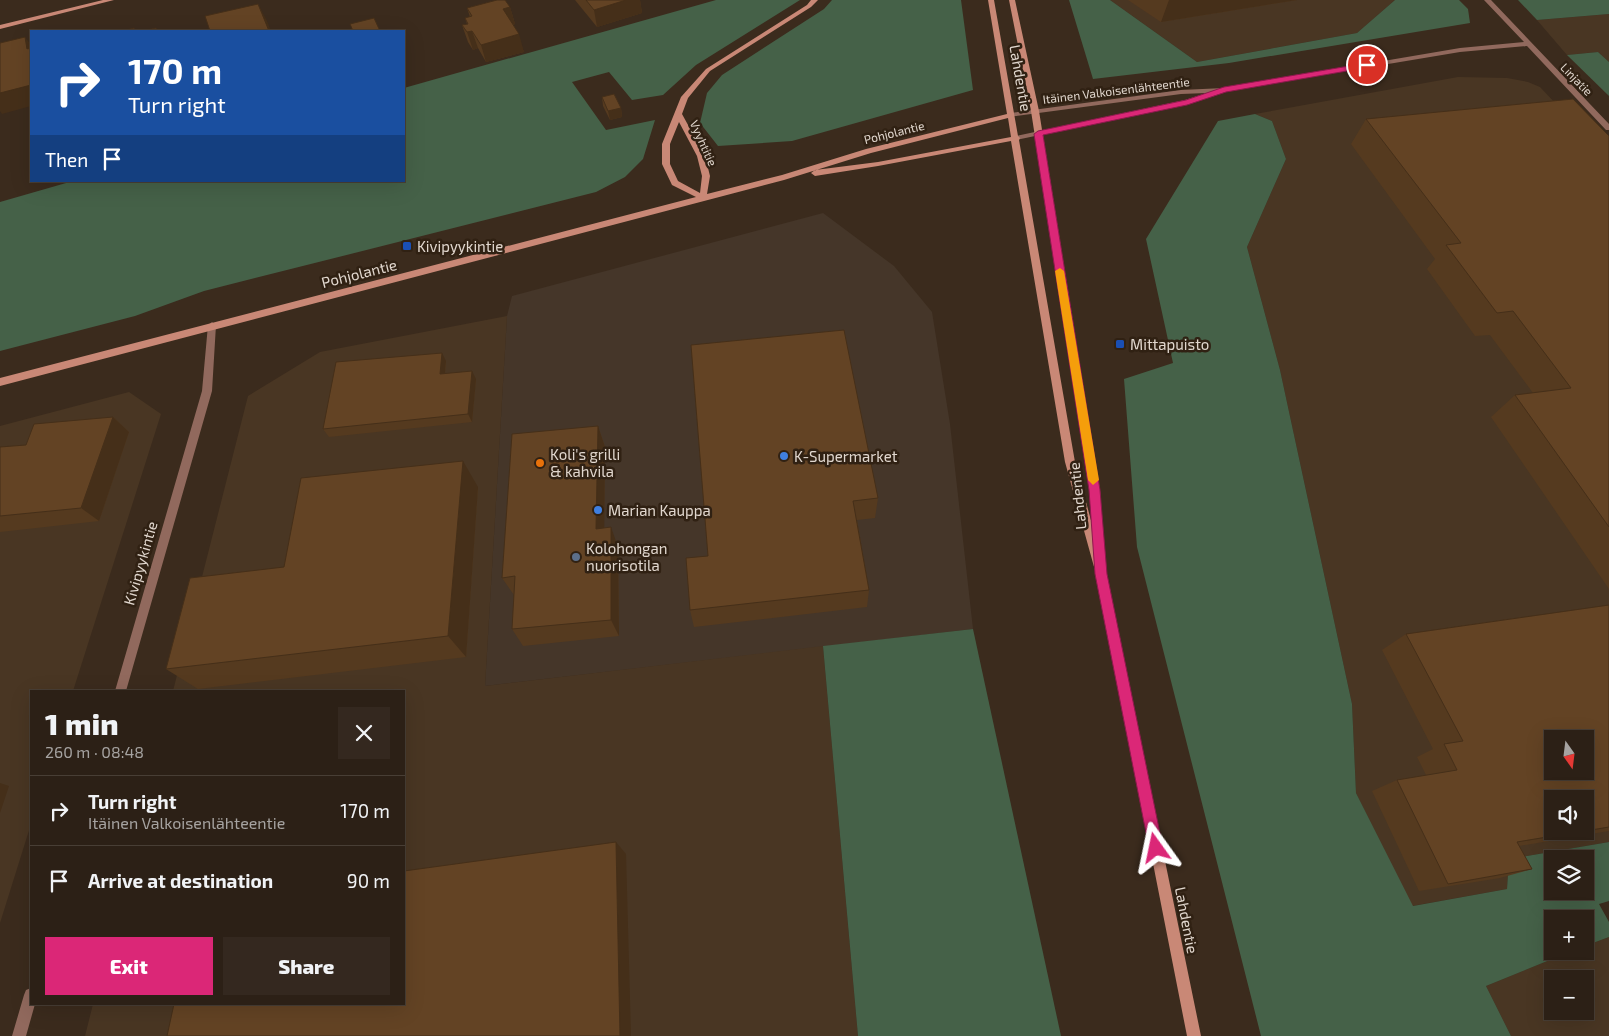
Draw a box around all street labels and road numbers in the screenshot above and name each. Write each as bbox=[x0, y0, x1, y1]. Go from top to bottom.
street label: Lahdentie bbox=[1006, 43, 1036, 113]
street label: Linjatie bbox=[1557, 60, 1596, 99]
street label: Itäinen Valkoisenlähteentie bbox=[1042, 74, 1190, 106]
street label: Vyyhtitie bbox=[688, 118, 720, 168]
street label: Pohjolantie bbox=[862, 118, 926, 147]
street label: Pohjolantie bbox=[319, 255, 399, 292]
street label: Lahdentie bbox=[1065, 461, 1089, 531]
street label: Kivipyykintie bbox=[119, 519, 161, 607]
street label: Lahdentie bbox=[1172, 885, 1202, 955]

